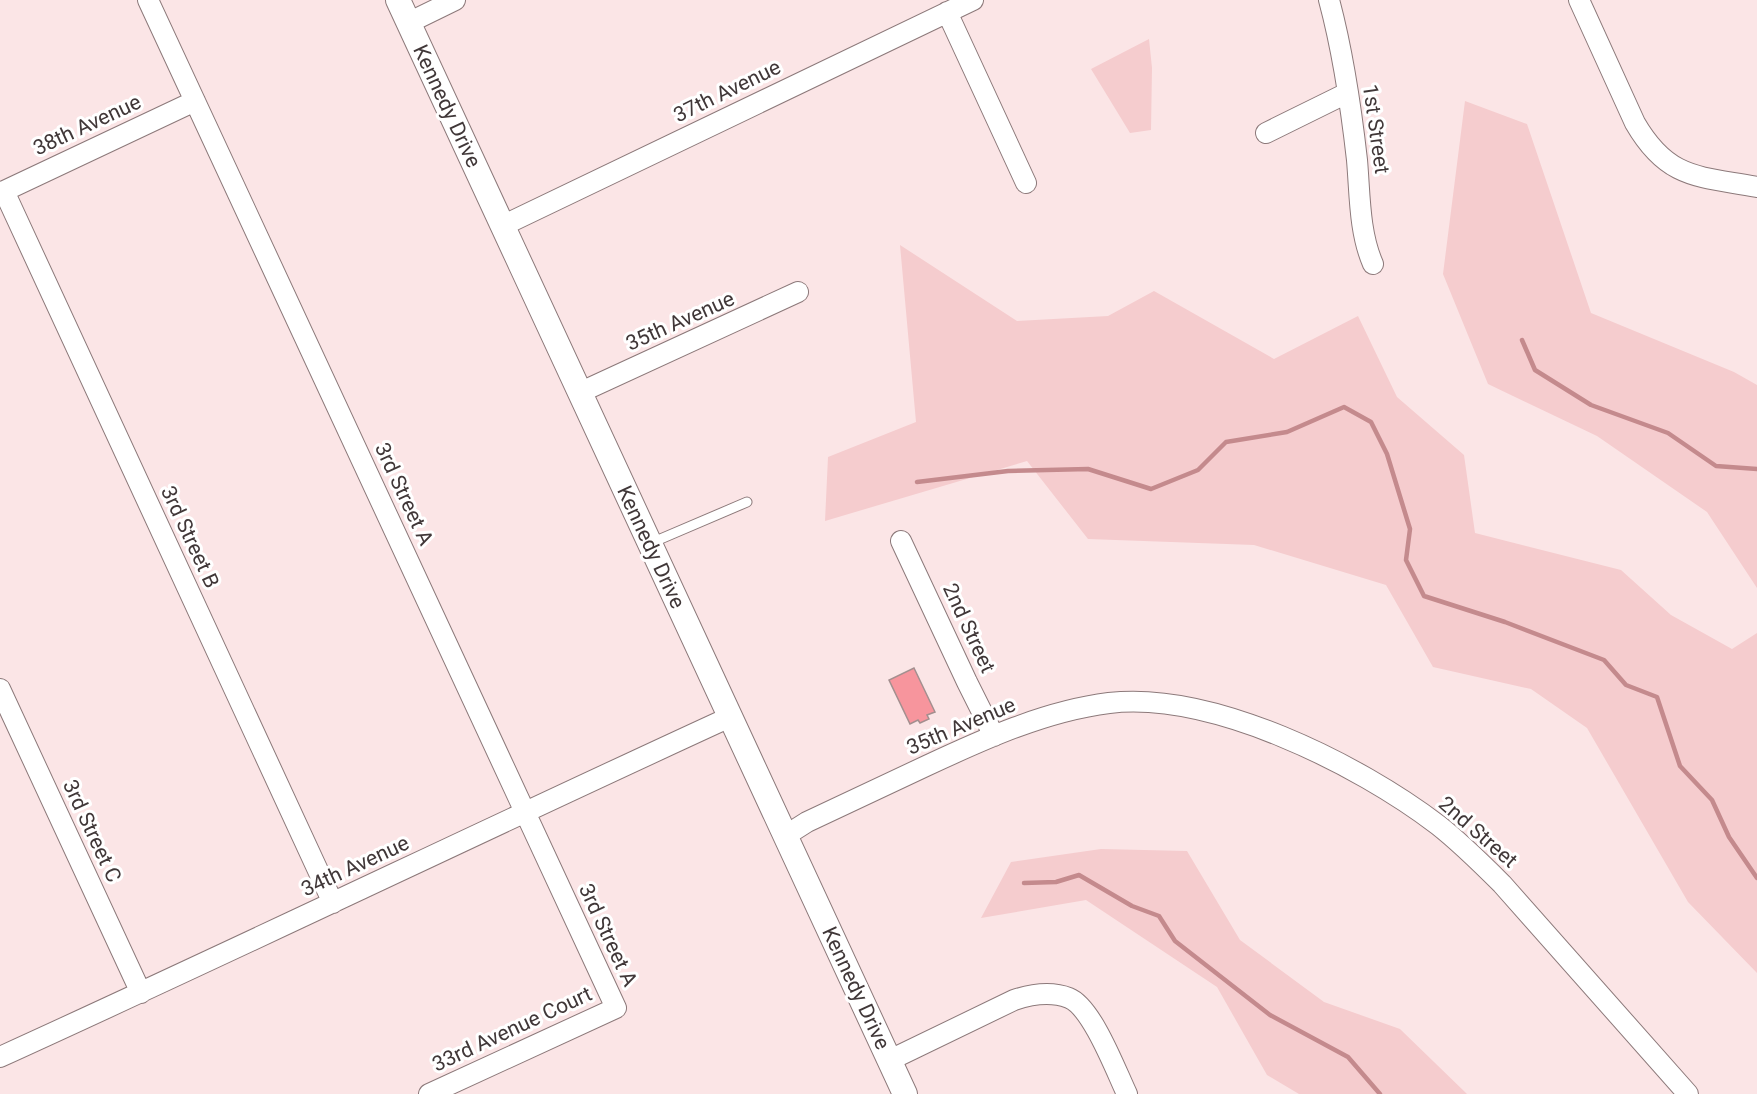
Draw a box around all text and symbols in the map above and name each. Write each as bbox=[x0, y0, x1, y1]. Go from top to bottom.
street label: Kennedy Drive bbox=[408, 41, 486, 171]
street label: 37th Avenue bbox=[670, 55, 784, 127]
street label: 1st Street bbox=[1358, 83, 1394, 175]
street label: 38th Avenue bbox=[29, 90, 145, 160]
street label: 35th Avenue bbox=[622, 286, 738, 356]
street label: 3rd Street A bbox=[370, 439, 438, 549]
street label: 3rd Street B bbox=[156, 482, 224, 592]
street label: Kennedy Drive bbox=[612, 482, 690, 612]
street label: 2nd Street bbox=[938, 579, 1000, 677]
street label: 35th Avenue bbox=[903, 692, 1019, 760]
street label: 3rd Street C bbox=[58, 776, 126, 886]
street label: 2nd Street bbox=[1434, 791, 1522, 873]
street label: 34th Avenue bbox=[297, 831, 413, 901]
street label: 3rd Street A bbox=[574, 880, 642, 990]
street label: Kennedy Drive bbox=[817, 923, 895, 1053]
street label: 33rd Avenue Court bbox=[428, 981, 596, 1076]

